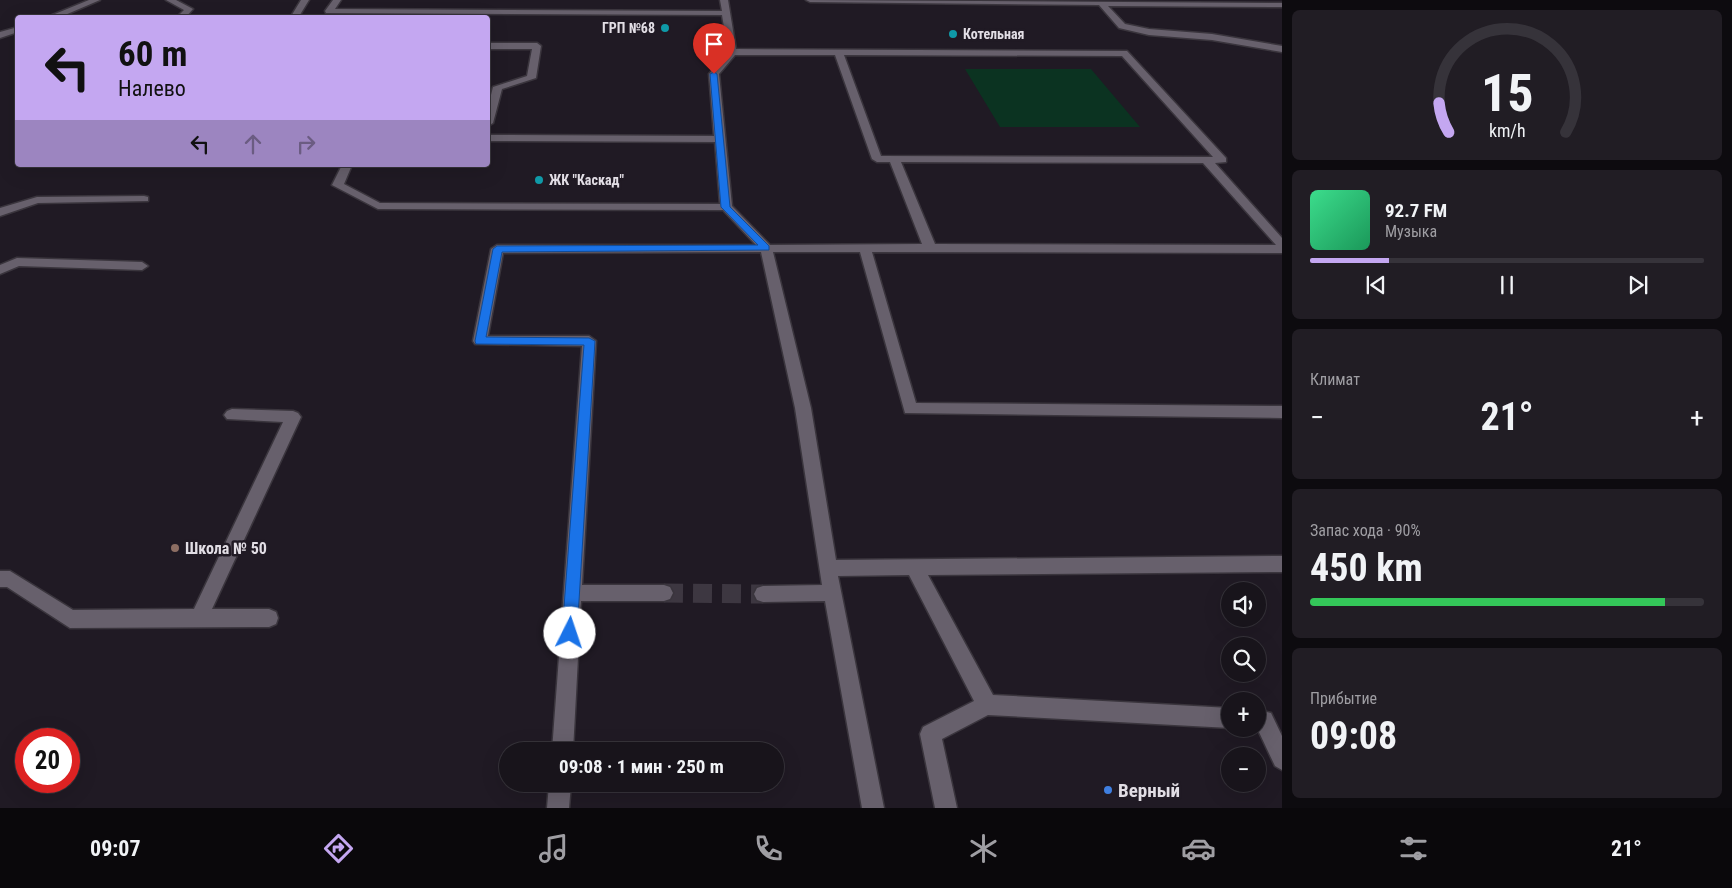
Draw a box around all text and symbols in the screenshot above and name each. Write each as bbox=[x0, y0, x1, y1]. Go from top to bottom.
place label: ГРП №68 bbox=[602, 20, 655, 36]
marker: ГРП №68 bbox=[659, 22, 671, 34]
pin bbox=[693, 23, 735, 74]
place label: Котельная bbox=[963, 26, 1025, 42]
marker: Котельная bbox=[947, 28, 959, 40]
icon: arrive bbox=[700, 30, 728, 58]
text: 60 m bbox=[118, 34, 187, 75]
icon: left bbox=[35, 35, 100, 100]
text: 15 bbox=[1481, 63, 1533, 124]
text: Налево bbox=[118, 76, 186, 101]
text: km/h bbox=[1489, 120, 1525, 141]
icon: left bbox=[186, 130, 214, 158]
icon: ahead bbox=[239, 130, 267, 158]
icon: right bbox=[292, 130, 320, 158]
place label: ЖК "Каскад" bbox=[549, 172, 624, 188]
marker: ЖК "Каскад" bbox=[533, 174, 545, 186]
text: 92.7 FM bbox=[1385, 199, 1447, 222]
text: Музыка bbox=[1385, 222, 1437, 241]
icon: previous bbox=[1362, 271, 1390, 299]
icon: pause bbox=[1493, 271, 1521, 299]
icon: next bbox=[1624, 271, 1652, 299]
text: Климат bbox=[1310, 370, 1360, 389]
text: 21° bbox=[1480, 395, 1534, 439]
text: − bbox=[1310, 401, 1324, 434]
text: + bbox=[1690, 401, 1704, 434]
text: Запас хода · 90% bbox=[1310, 521, 1421, 540]
place label: Школа № 50 bbox=[185, 539, 267, 558]
marker: Школа № 50 bbox=[169, 542, 181, 554]
text: 450 km bbox=[1310, 546, 1423, 590]
map controls bbox=[1221, 582, 1266, 792]
button: sound bbox=[1221, 582, 1266, 627]
position arrow bbox=[543, 606, 595, 658]
button: search bbox=[1221, 637, 1266, 682]
text: Прибытие bbox=[1310, 689, 1377, 708]
button: + bbox=[1221, 692, 1266, 737]
text: 09:08 bbox=[1310, 714, 1397, 758]
speed limit sign: 20 bbox=[15, 728, 80, 793]
button: − bbox=[1221, 747, 1266, 792]
text: 09:08 · 1 мин · 250 m bbox=[559, 755, 724, 778]
place label: Верный bbox=[1118, 779, 1180, 802]
marker: Верный bbox=[1102, 784, 1114, 796]
icon: directions bbox=[321, 831, 356, 866]
icon: music bbox=[536, 831, 571, 866]
icon: phone bbox=[751, 831, 786, 866]
icon: climate bbox=[966, 831, 1001, 866]
icon: car bbox=[1181, 831, 1216, 866]
icon: filters bbox=[1396, 831, 1431, 866]
text: 09:07 bbox=[90, 836, 141, 861]
text: 21° bbox=[1611, 836, 1642, 861]

